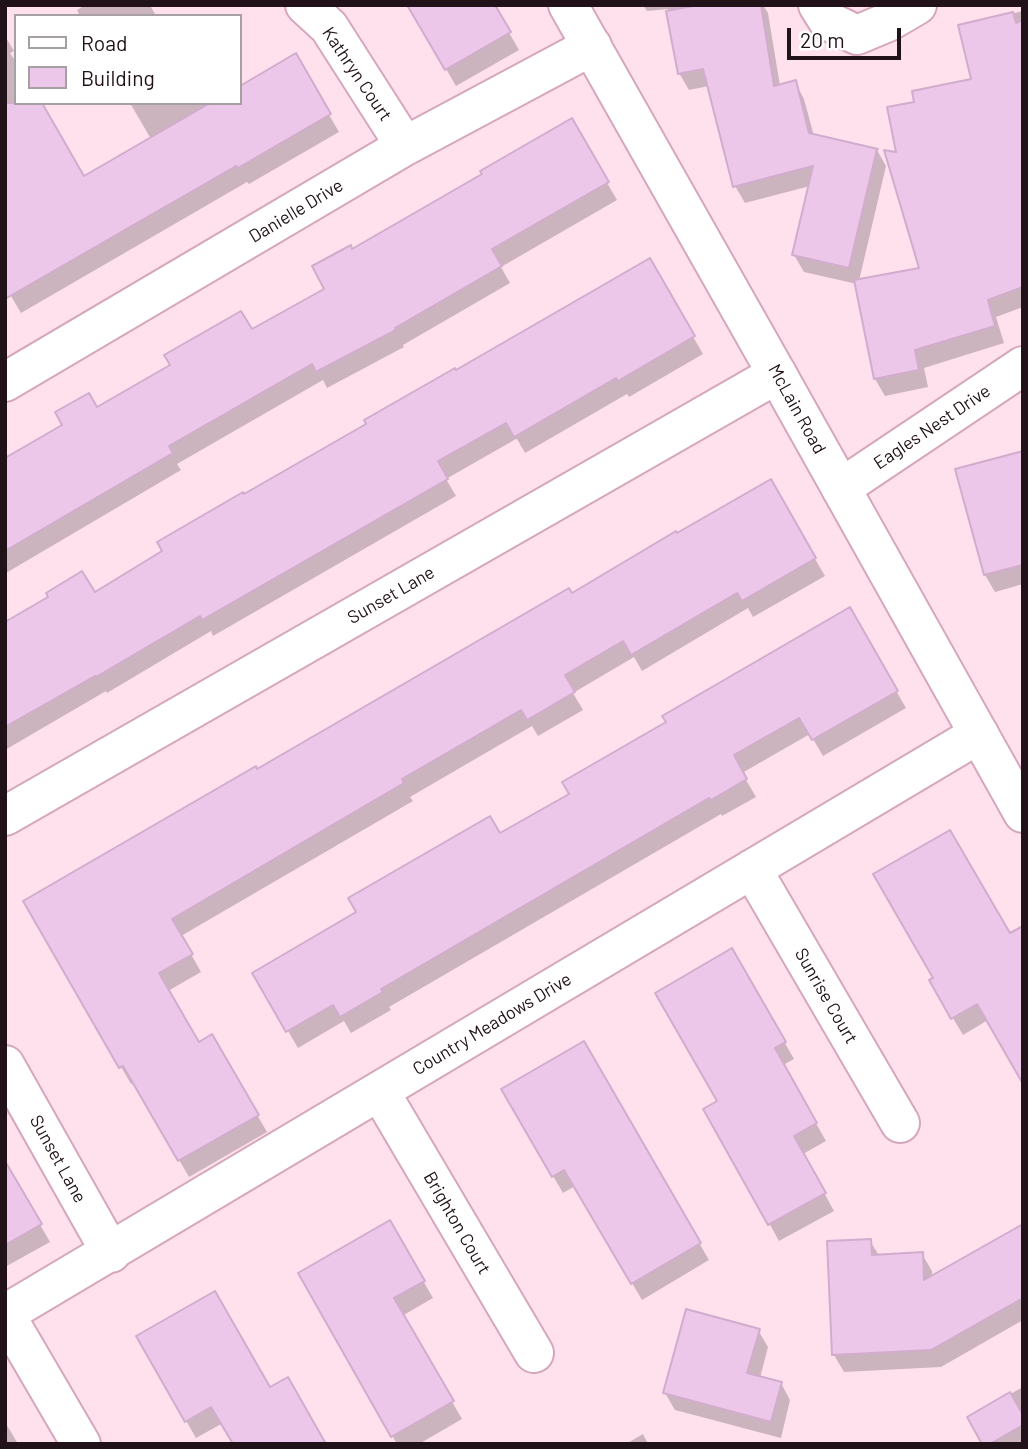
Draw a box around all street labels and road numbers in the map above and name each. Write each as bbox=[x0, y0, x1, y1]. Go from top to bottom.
street label: Kathryn Court bbox=[318, 23, 396, 125]
street label: Danielle Drive bbox=[245, 175, 347, 247]
street label: McLain Road bbox=[763, 360, 831, 458]
street label: Eagles Nest Drive bbox=[870, 380, 994, 474]
street label: Sunset Lane bbox=[344, 561, 438, 629]
street label: Sunrise Court bbox=[790, 944, 862, 1048]
street label: Country Meadows Drive bbox=[409, 968, 575, 1080]
street label: Sunset Lane bbox=[25, 1111, 91, 1207]
street label: Brighton Court bbox=[419, 1168, 495, 1278]

